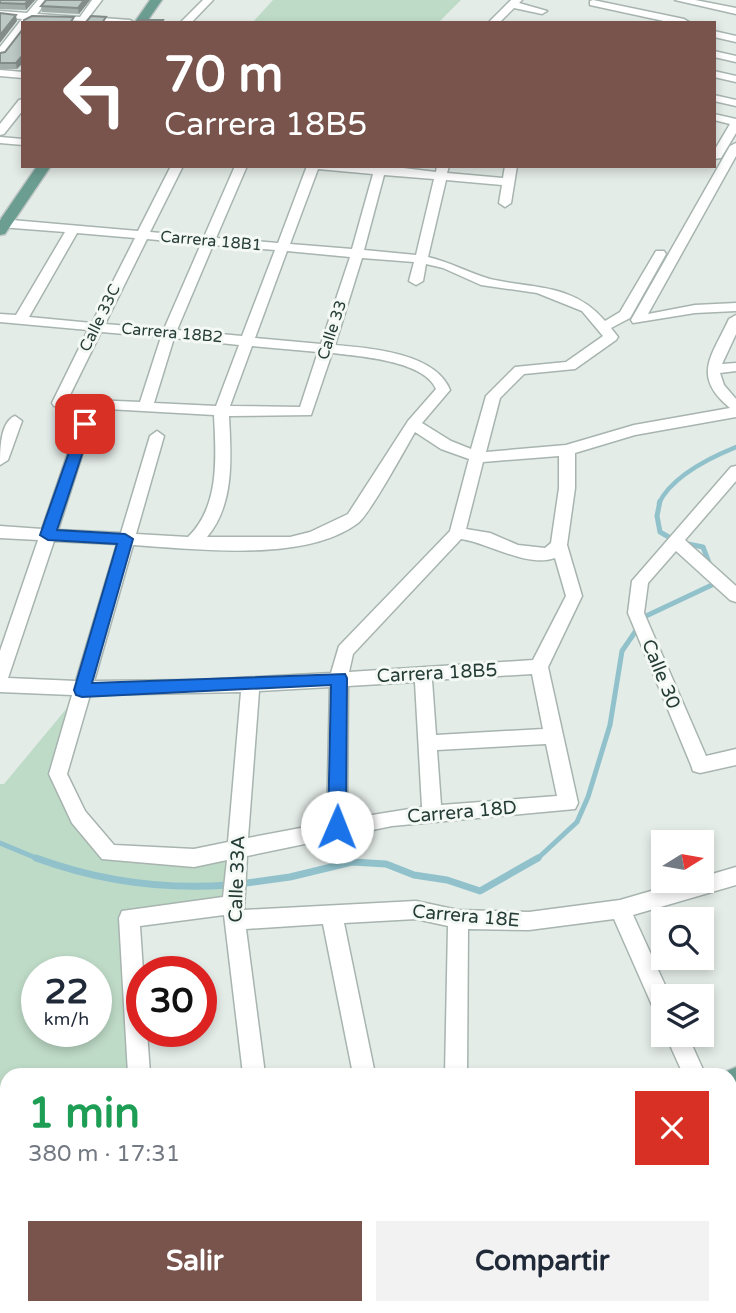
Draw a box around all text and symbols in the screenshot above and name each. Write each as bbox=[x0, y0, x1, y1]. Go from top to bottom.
text: 70 m bbox=[164, 46, 283, 105]
icon: left bbox=[49, 49, 140, 140]
text: Carrera 18B5 bbox=[164, 106, 367, 144]
street label: Carrera 18B1 bbox=[159, 227, 263, 255]
street label: Calle 33C bbox=[75, 281, 125, 355]
street label: Calle 33 bbox=[313, 298, 351, 362]
street label: Carrera 18B2 bbox=[120, 319, 224, 347]
pin bbox=[55, 394, 115, 454]
icon: arrive bbox=[66, 405, 104, 443]
street label: Calle 30 bbox=[637, 636, 685, 712]
street label: Carrera 18B5 bbox=[376, 659, 498, 687]
position arrow bbox=[300, 790, 374, 864]
street label: Carrera 18D bbox=[406, 796, 518, 828]
north arrow bbox=[651, 830, 714, 892]
map controls bbox=[651, 830, 714, 1047]
street label: Calle 33A bbox=[224, 835, 250, 923]
street label: Carrera 18E bbox=[411, 900, 521, 932]
button: search bbox=[651, 907, 714, 970]
speed limit sign: 30 bbox=[126, 956, 217, 1047]
text: 22 bbox=[45, 971, 88, 1013]
button: layers bbox=[651, 984, 714, 1047]
text: km/h bbox=[44, 1008, 89, 1030]
text: 1 min bbox=[28, 1088, 140, 1139]
button: close bbox=[635, 1091, 709, 1165]
text: 380 m · 17:31 bbox=[28, 1140, 180, 1168]
button: Salir bbox=[28, 1221, 362, 1301]
button: Compartir bbox=[376, 1221, 709, 1301]

